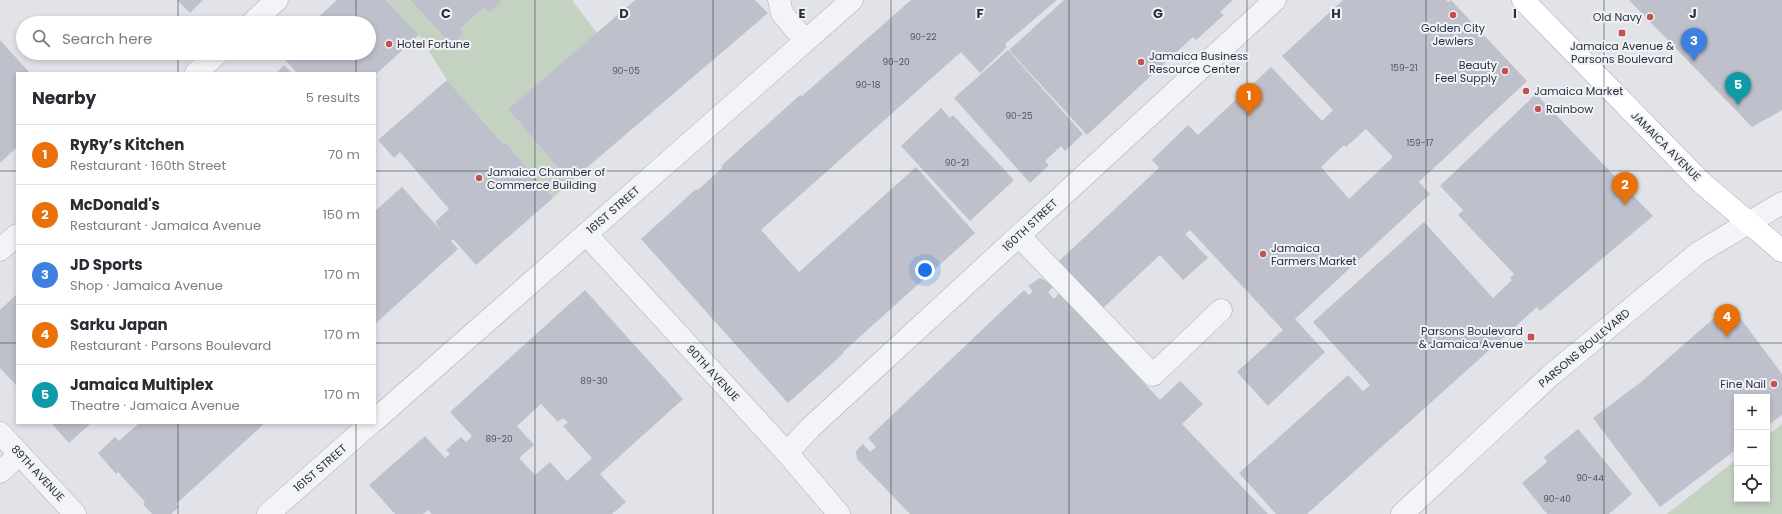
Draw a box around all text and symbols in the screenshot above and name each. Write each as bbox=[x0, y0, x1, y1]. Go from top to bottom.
text: C bbox=[441, 4, 451, 23]
text: D bbox=[619, 4, 629, 23]
text: E bbox=[798, 4, 806, 23]
text: F bbox=[976, 4, 984, 23]
text: G bbox=[1153, 4, 1163, 23]
text: H bbox=[1331, 4, 1341, 23]
text: I bbox=[1513, 4, 1517, 23]
text: J bbox=[1689, 4, 1697, 23]
place label: Old Navy bbox=[1593, 9, 1643, 25]
marker: Golden City Jewlers bbox=[1448, 10, 1458, 20]
marker: Old Navy bbox=[1645, 12, 1655, 22]
search box bbox=[16, 16, 376, 60]
place label: Golden City Jewlers bbox=[1421, 20, 1486, 49]
icon: search bbox=[30, 27, 52, 49]
text: Search here bbox=[62, 28, 152, 49]
marker: Jamaica Avenue & Parsons Boulevard bbox=[1617, 28, 1627, 38]
pin: 3 bbox=[1681, 28, 1707, 61]
house number: 90-22 bbox=[910, 31, 936, 43]
place label: Hotel Fortune bbox=[397, 36, 470, 52]
place label: Jamaica Avenue & Parsons Boulevard bbox=[1570, 38, 1675, 67]
marker: Hotel Fortune bbox=[384, 39, 394, 49]
place label: Jamaica Business Resource Center bbox=[1149, 48, 1249, 77]
house number: 90-20 bbox=[882, 56, 910, 68]
marker: Jamaica Business Resource Center bbox=[1136, 57, 1146, 67]
place label: Beauty Feel Supply bbox=[1435, 57, 1498, 86]
house number: 159-21 bbox=[1390, 62, 1418, 74]
house number: 90-05 bbox=[612, 65, 640, 77]
marker: Beauty Feel Supply bbox=[1500, 66, 1510, 76]
pin: 5 bbox=[1725, 72, 1751, 105]
house number: 90-18 bbox=[856, 79, 881, 91]
pin: 1 bbox=[1236, 83, 1262, 116]
place label: Jamaica Market bbox=[1534, 83, 1623, 99]
text: Nearby bbox=[32, 86, 96, 110]
marker: Jamaica Market bbox=[1521, 86, 1531, 96]
text: 5 results bbox=[306, 88, 360, 107]
place label: Rainbow bbox=[1546, 101, 1593, 117]
marker: Rainbow bbox=[1533, 104, 1543, 114]
street label: JAMAICA AVENUE bbox=[1627, 107, 1705, 185]
house number: 90-25 bbox=[1005, 110, 1033, 122]
text: RyRy’s Kitchen bbox=[70, 134, 184, 155]
house number: 159-17 bbox=[1407, 137, 1434, 149]
text: 1 bbox=[43, 145, 47, 164]
text: 70 m bbox=[328, 145, 360, 164]
text: Restaurant · 160th Street bbox=[70, 156, 226, 175]
house number: 90-21 bbox=[945, 157, 969, 169]
place label: Jamaica Chamber of Commerce Building bbox=[487, 164, 605, 193]
pin: 2 bbox=[1612, 172, 1638, 205]
marker: Jamaica Chamber of Commerce Building bbox=[474, 173, 484, 183]
street label: 161ST STREET bbox=[583, 182, 643, 238]
text: McDonald's bbox=[70, 194, 160, 215]
street label: 160TH STREET bbox=[999, 195, 1061, 255]
text: 2 bbox=[41, 205, 49, 224]
text: 150 m bbox=[323, 205, 360, 224]
text: Restaurant · Jamaica Avenue bbox=[70, 216, 261, 235]
place label: Jamaica Farmers Market bbox=[1271, 240, 1357, 269]
marker: Jamaica Farmers Market bbox=[1258, 249, 1268, 259]
text: JD Sports bbox=[70, 254, 143, 275]
your location bbox=[915, 260, 935, 280]
text: 3 bbox=[41, 265, 49, 284]
text: 170 m bbox=[324, 265, 360, 284]
text: Shop · Jamaica Avenue bbox=[70, 276, 223, 295]
pin: 4 bbox=[1714, 304, 1740, 337]
street label: PARSONS BOULEVARD bbox=[1535, 305, 1633, 391]
text: Sarku Japan bbox=[70, 314, 168, 335]
place label: Parsons Boulevard & Jamaica Avenue bbox=[1419, 323, 1523, 352]
text: 4 bbox=[41, 325, 49, 344]
text: 170 m bbox=[324, 325, 360, 344]
marker: Parsons Boulevard & Jamaica Avenue bbox=[1526, 332, 1536, 342]
text: Restaurant · Parsons Boulevard bbox=[70, 336, 271, 355]
street label: 90TH AVENUE bbox=[683, 341, 743, 405]
text: Jamaica Multiplex bbox=[70, 374, 213, 395]
house number: 89-30 bbox=[580, 375, 608, 387]
place label: Fine Nail bbox=[1720, 376, 1766, 392]
marker: Fine Nail bbox=[1769, 379, 1779, 389]
text: 5 bbox=[41, 385, 49, 404]
text: 170 m bbox=[324, 385, 360, 404]
map controls bbox=[1734, 394, 1770, 502]
button: + bbox=[1734, 394, 1770, 430]
text: Theatre · Jamaica Avenue bbox=[70, 396, 240, 415]
button: − bbox=[1734, 430, 1770, 466]
house number: 89-20 bbox=[485, 433, 513, 445]
street label: 161ST STREET bbox=[290, 440, 350, 496]
street label: 89TH AVENUE bbox=[8, 441, 68, 505]
button: locate bbox=[1734, 466, 1770, 502]
house number: 90-44 bbox=[1576, 472, 1604, 484]
house number: 90-40 bbox=[1543, 493, 1571, 505]

